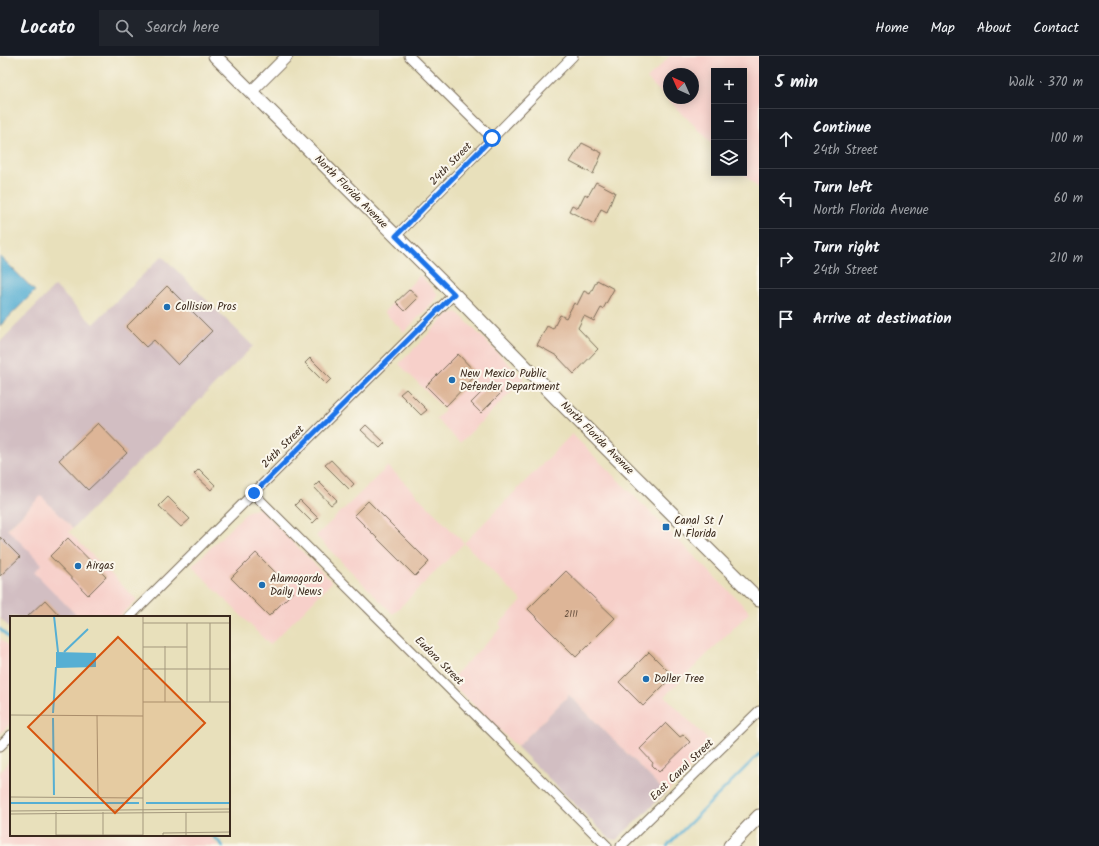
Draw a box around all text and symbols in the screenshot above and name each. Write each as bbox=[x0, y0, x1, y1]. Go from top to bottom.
search box bbox=[99, 10, 379, 46]
text: Locato bbox=[20, 13, 75, 43]
text: Search here bbox=[145, 16, 219, 40]
icon: search bbox=[113, 17, 135, 39]
text: Home bbox=[875, 17, 909, 39]
text: Map bbox=[931, 17, 955, 39]
text: About bbox=[977, 17, 1011, 39]
text: Contact bbox=[1033, 17, 1079, 39]
north arrow bbox=[663, 68, 699, 104]
map controls bbox=[711, 68, 747, 176]
button: + bbox=[711, 68, 747, 104]
text: 5 min bbox=[775, 69, 818, 96]
text: Walk · 370 m bbox=[1008, 72, 1083, 93]
button: − bbox=[711, 104, 747, 140]
text: Continue bbox=[813, 116, 871, 140]
icon: ahead bbox=[775, 128, 797, 150]
text: 100 m bbox=[1050, 128, 1083, 149]
route start bbox=[483, 129, 501, 147]
street label: 24th Street bbox=[425, 137, 477, 190]
button: layers bbox=[711, 140, 747, 176]
text: 24th Street bbox=[813, 140, 878, 161]
street label: North Florida Avenue bbox=[310, 151, 392, 233]
text: Turn left bbox=[813, 176, 873, 200]
icon: left bbox=[775, 188, 797, 210]
text: 60 m bbox=[1054, 188, 1083, 209]
text: North Florida Avenue bbox=[813, 200, 929, 221]
text: Turn right bbox=[813, 236, 880, 260]
icon: right bbox=[775, 248, 797, 270]
text: 210 m bbox=[1049, 248, 1083, 269]
text: 24th Street bbox=[813, 260, 878, 281]
place label: Collision Pros bbox=[175, 298, 237, 316]
marker: Collision Pros bbox=[162, 302, 172, 312]
text: Arrive at destination bbox=[813, 307, 952, 331]
icon: arrive bbox=[775, 308, 797, 330]
place label: New Mexico Public Defender Department bbox=[460, 365, 560, 396]
marker: New Mexico Public Defender Department bbox=[447, 375, 457, 385]
street label: North Florida Avenue bbox=[556, 397, 638, 479]
street label: 24th Street bbox=[257, 421, 309, 473]
route end bbox=[245, 484, 263, 502]
place label: Canal St / N Florida bbox=[674, 512, 723, 543]
marker: Canal St / N Florida bbox=[661, 522, 671, 532]
place label: Airgas bbox=[86, 557, 114, 575]
marker: Airgas bbox=[73, 561, 83, 571]
place label: Alamogordo Daily News bbox=[270, 570, 323, 601]
marker: Alamogordo Daily News bbox=[257, 580, 267, 590]
house number: 2111 bbox=[564, 607, 578, 622]
inset map bbox=[10, 616, 230, 836]
street label: Eudora Street bbox=[410, 632, 468, 690]
place label: Doller Tree bbox=[654, 670, 704, 688]
marker: Doller Tree bbox=[641, 674, 651, 684]
street label: East Canal Street bbox=[646, 734, 719, 805]

